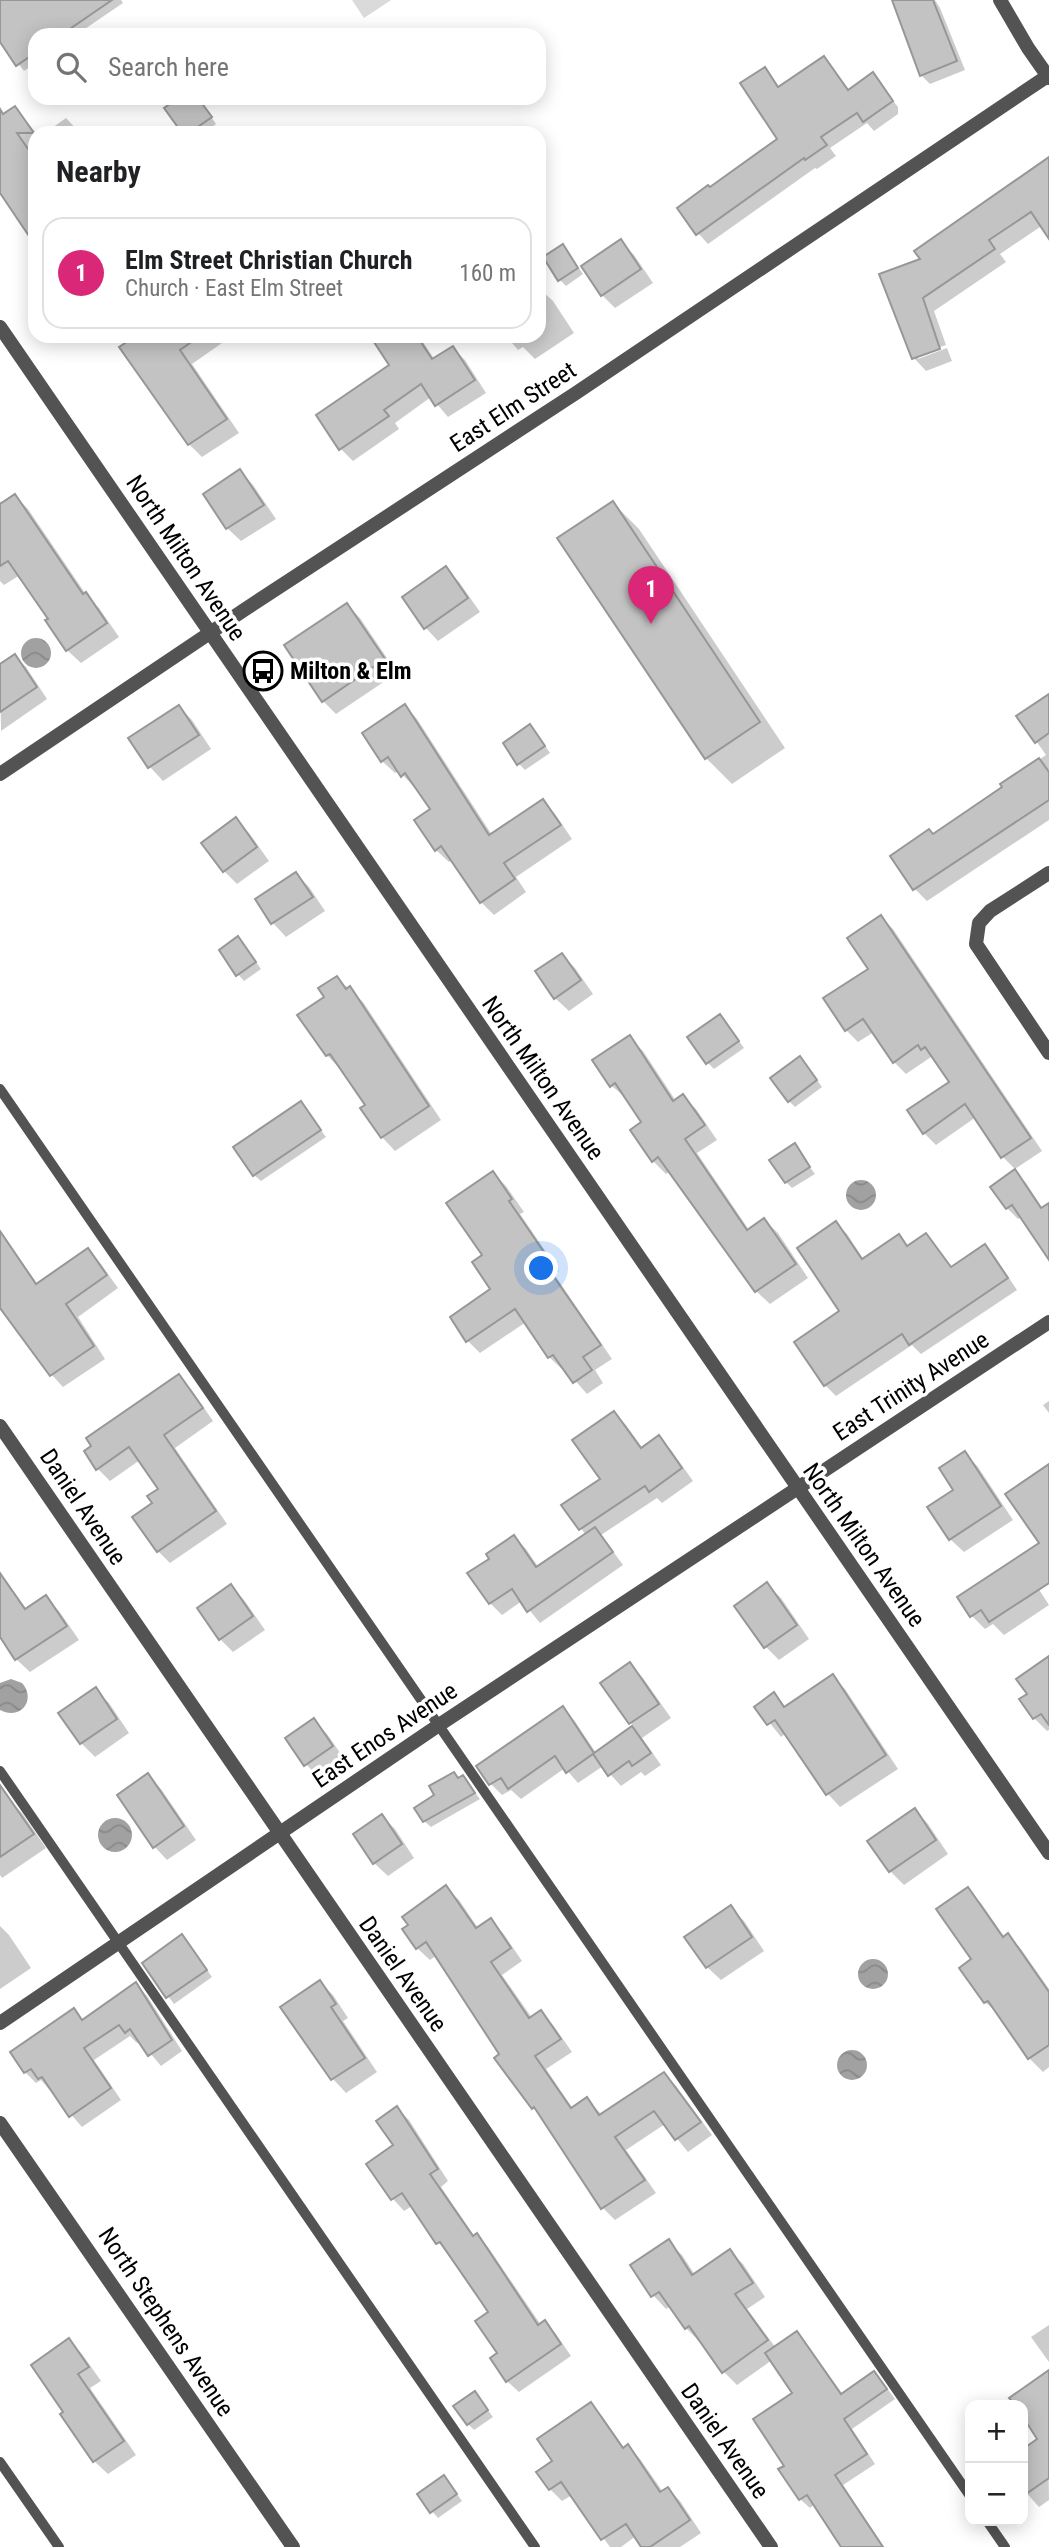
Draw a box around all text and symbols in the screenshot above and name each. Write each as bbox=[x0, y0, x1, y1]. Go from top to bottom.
search box bbox=[28, 28, 546, 105]
icon: search bbox=[52, 48, 90, 86]
text: Search here bbox=[108, 52, 229, 82]
text: Nearby bbox=[56, 154, 141, 189]
text: Elm Street Christian Church bbox=[125, 245, 412, 275]
text: 1 bbox=[75, 260, 87, 287]
text: 160 m bbox=[459, 260, 516, 287]
text: Church · East Elm Street bbox=[125, 275, 343, 302]
street label: East Elm Street bbox=[445, 356, 581, 458]
street label: North Milton Avenue bbox=[120, 470, 252, 646]
pin: 1 bbox=[628, 566, 674, 624]
bus stop icon: Milton & Elm bbox=[242, 650, 284, 692]
place label: Milton & Elm bbox=[290, 657, 412, 685]
street label: North Milton Avenue bbox=[476, 991, 610, 1165]
your location bbox=[524, 1251, 558, 1285]
street label: East Trinity Avenue bbox=[828, 1325, 994, 1447]
street label: Daniel Avenue bbox=[34, 1444, 132, 1570]
street label: North Milton Avenue bbox=[797, 1458, 931, 1632]
street label: East Enos Avenue bbox=[307, 1676, 463, 1794]
street label: Daniel Avenue bbox=[353, 1911, 453, 2037]
street label: North Stephens Avenue bbox=[92, 2222, 240, 2422]
street label: Daniel Avenue bbox=[675, 2378, 775, 2504]
map controls bbox=[965, 2400, 1028, 2526]
button: + bbox=[965, 2400, 1028, 2463]
button: − bbox=[965, 2463, 1028, 2526]

